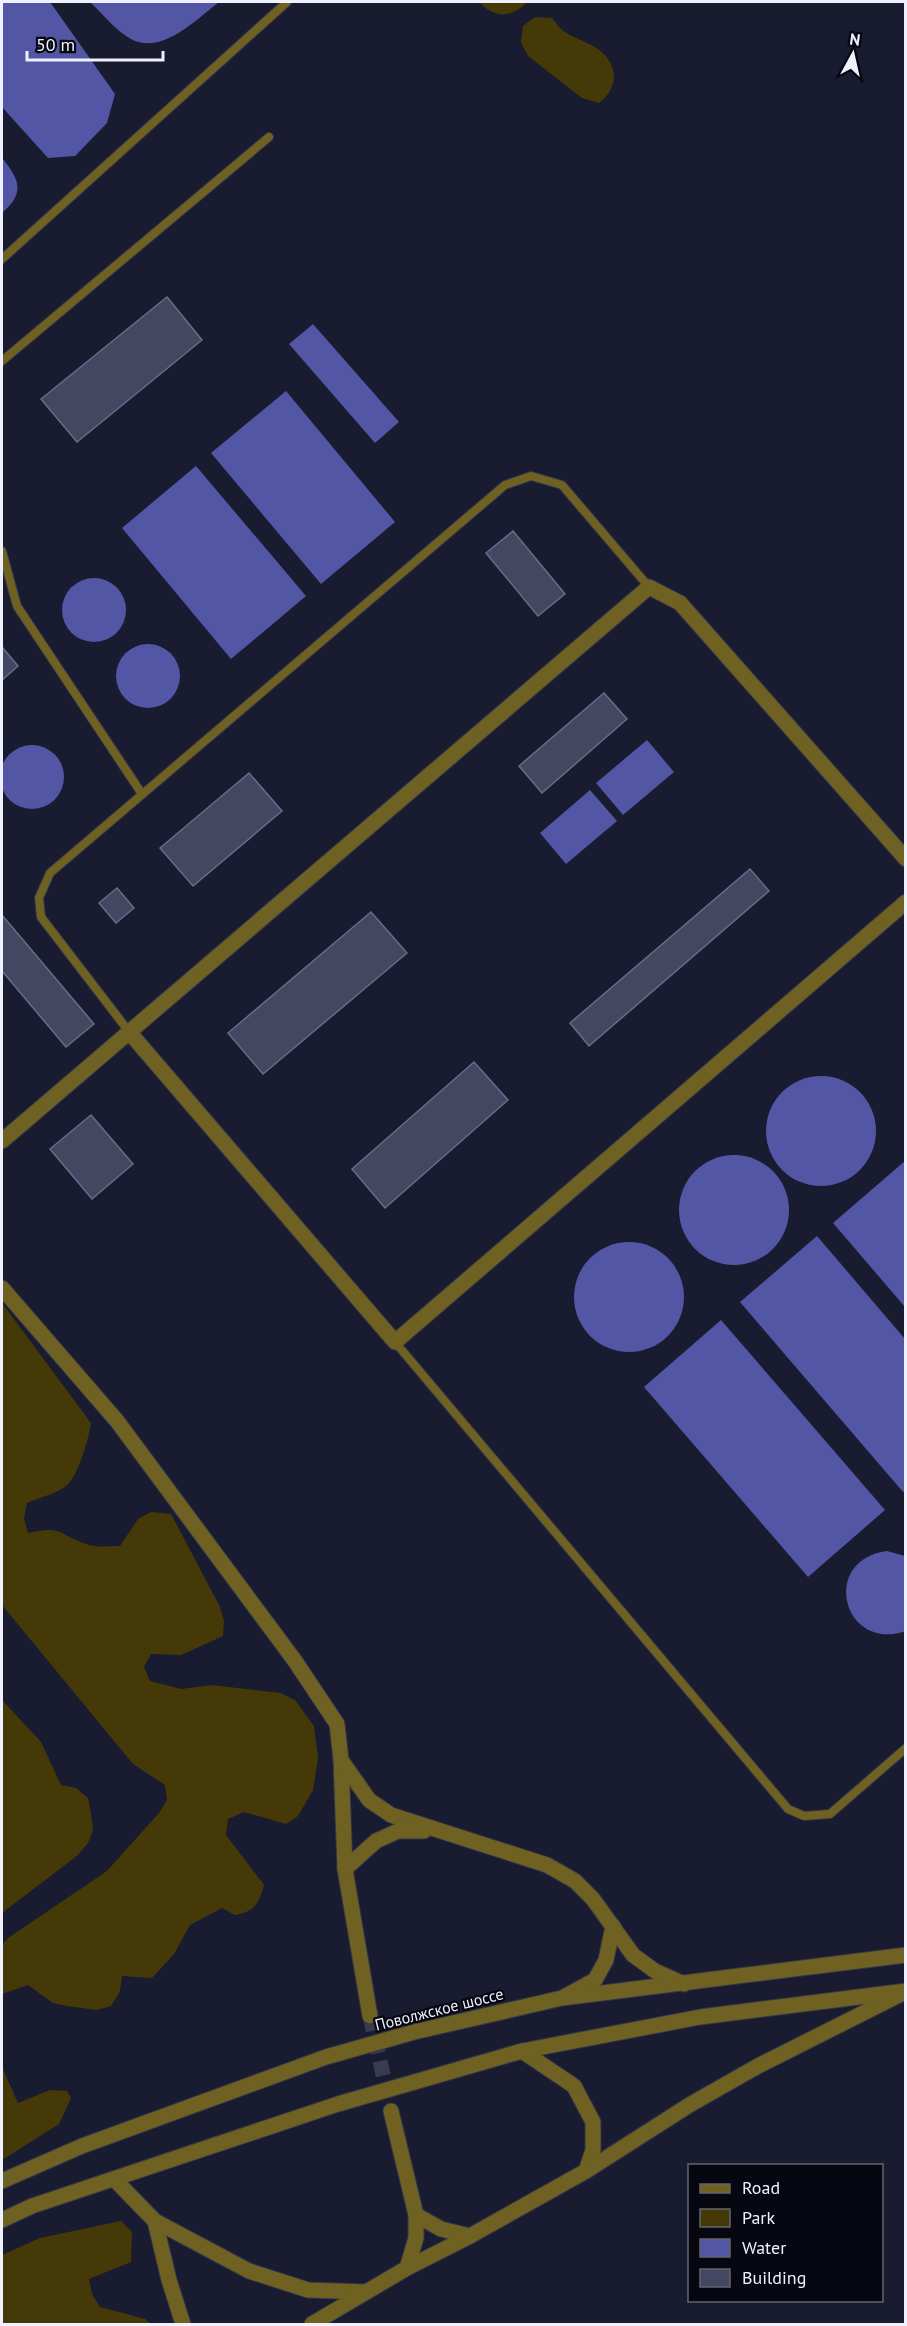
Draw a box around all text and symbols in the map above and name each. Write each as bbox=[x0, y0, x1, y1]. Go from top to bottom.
scale bar bbox=[27, 24, 164, 62]
north arrow bbox=[823, 24, 883, 84]
text: N bbox=[848, 29, 862, 50]
text: 50 m bbox=[36, 33, 75, 56]
street label: Поволжское шоссе bbox=[373, 1983, 505, 2035]
legend bbox=[688, 2164, 883, 2302]
text: Road bbox=[742, 2176, 780, 2199]
text: Park bbox=[742, 2206, 775, 2229]
text: Water bbox=[742, 2236, 786, 2259]
text: Building bbox=[742, 2266, 806, 2289]

